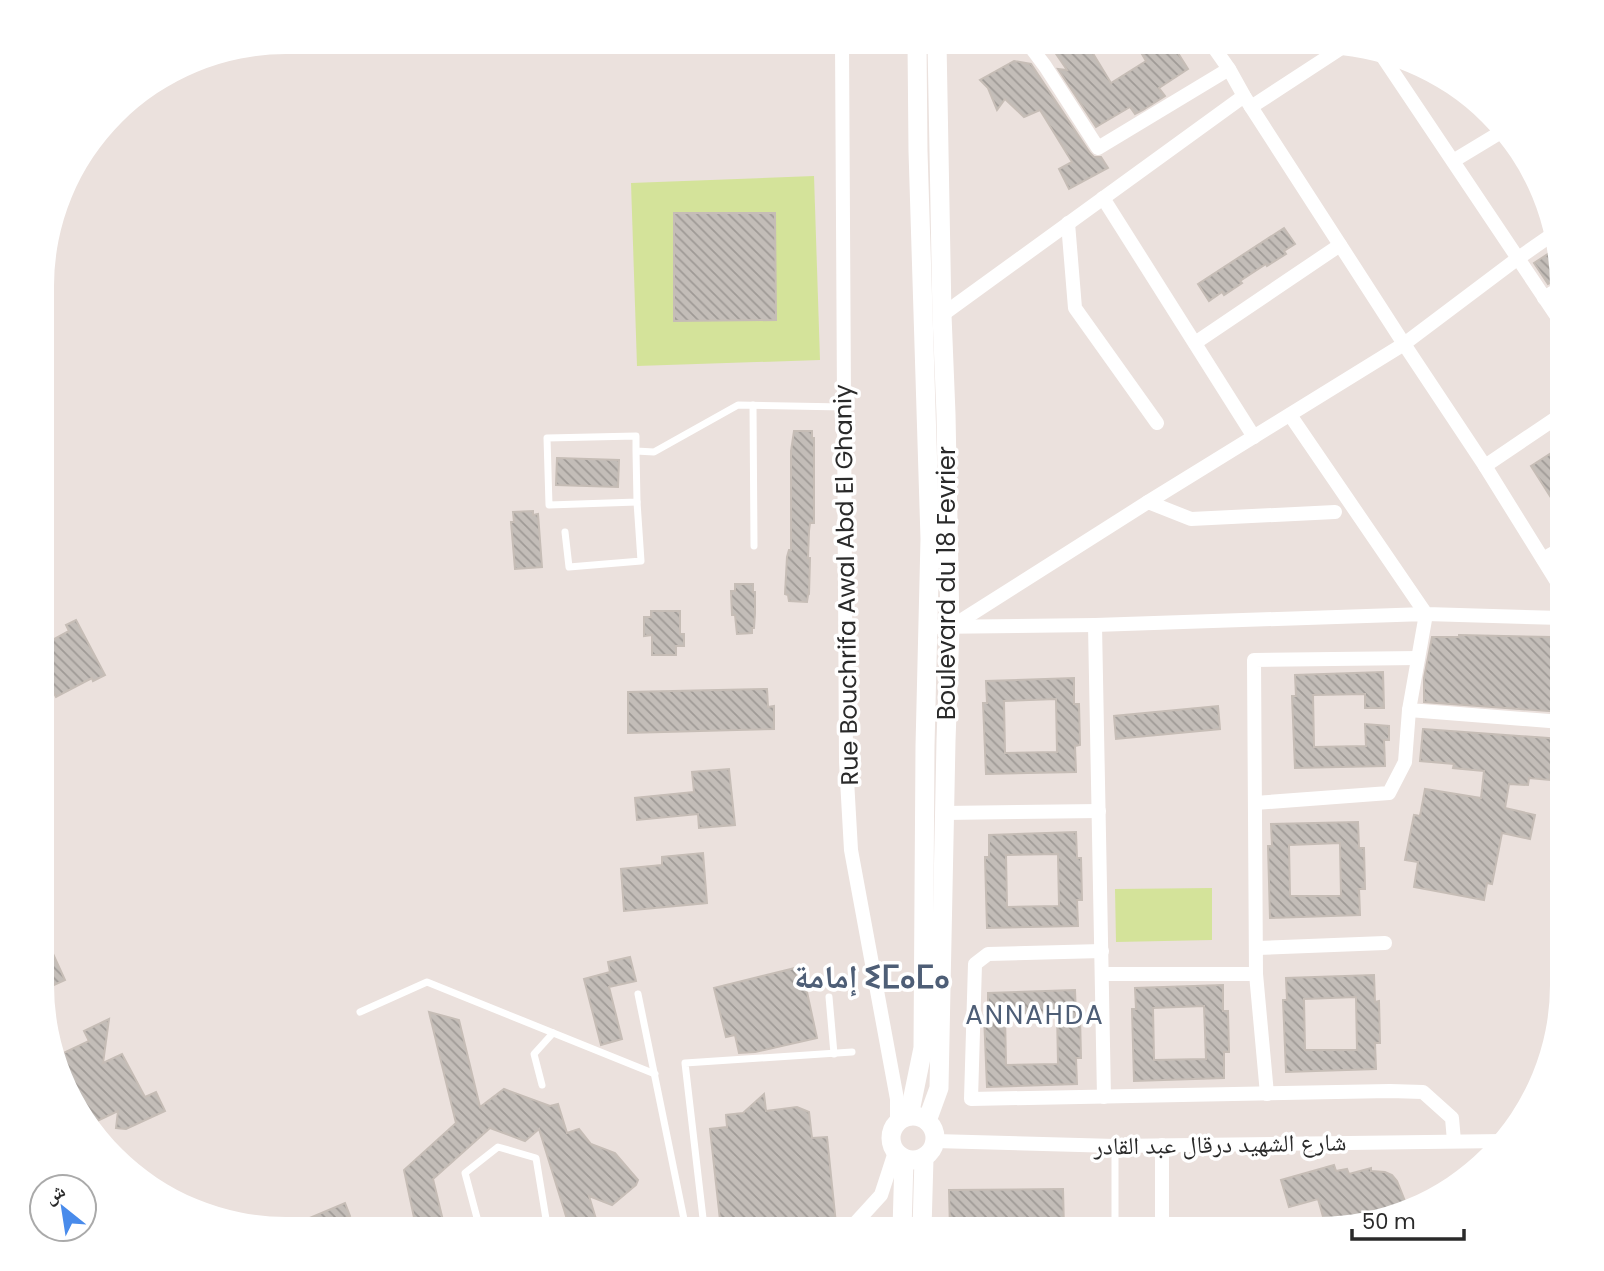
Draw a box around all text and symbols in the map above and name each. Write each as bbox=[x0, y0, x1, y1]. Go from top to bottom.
street label: Rue Bouchrifa Awal Abd El Ghaniy bbox=[826, 384, 866, 786]
street label: Boulevard du 18 Fevrier bbox=[930, 446, 963, 720]
district label: إمامة ⵉⵎⴰⵎⴰ bbox=[794, 954, 950, 999]
district label: ANNAHDA bbox=[965, 997, 1105, 1033]
street label: شارع الشهيد درقال عبد القادر bbox=[1092, 1125, 1347, 1163]
north arrow bbox=[28, 1173, 98, 1243]
text: ش bbox=[39, 1177, 70, 1210]
scale bar bbox=[1352, 1198, 1464, 1242]
text: 50 m bbox=[1362, 1207, 1416, 1236]

